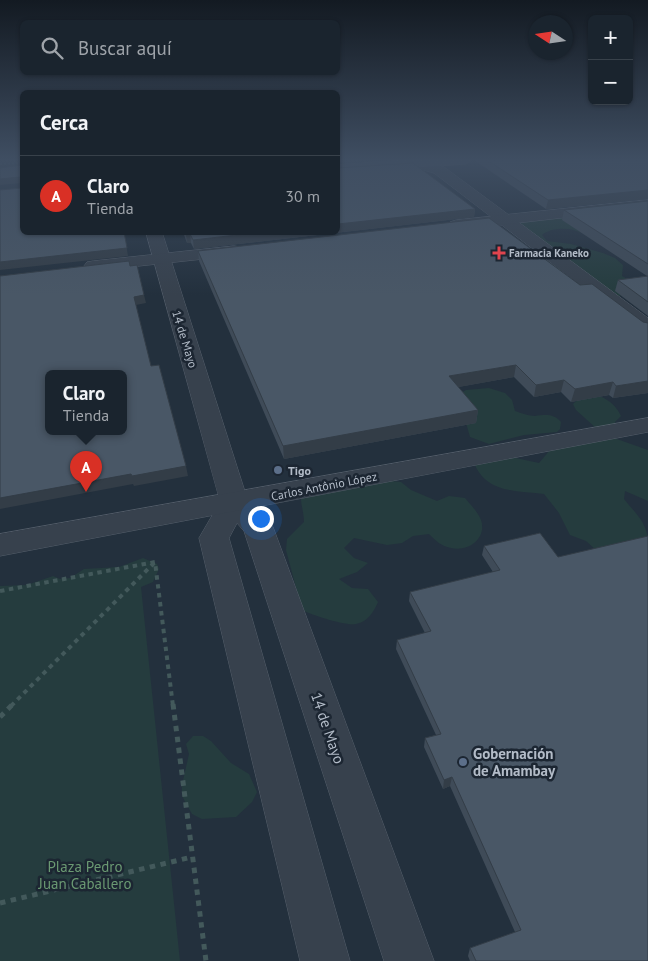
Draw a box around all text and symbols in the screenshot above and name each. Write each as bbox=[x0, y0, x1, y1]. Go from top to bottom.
north arrow bbox=[528, 15, 573, 60]
map controls bbox=[588, 15, 633, 105]
button: + bbox=[588, 15, 633, 60]
search box bbox=[20, 20, 340, 75]
icon: search bbox=[38, 34, 66, 62]
text: Buscar aquí bbox=[78, 36, 172, 60]
button: − bbox=[588, 60, 633, 105]
text: Cerca bbox=[40, 109, 89, 136]
text: Claro bbox=[87, 174, 130, 198]
text: A bbox=[51, 186, 61, 206]
text: 30 m bbox=[285, 186, 320, 206]
text: Tienda bbox=[87, 198, 134, 218]
place label: Farmacia Kaneko bbox=[509, 246, 589, 260]
marker: Farmacia Kaneko bbox=[493, 247, 505, 259]
street label: 14 de Mayo bbox=[169, 308, 201, 370]
popup bbox=[45, 370, 127, 435]
text: Claro bbox=[63, 381, 105, 405]
text: Tienda bbox=[63, 405, 109, 425]
pin: A bbox=[70, 451, 102, 492]
place label: Tigo bbox=[288, 463, 311, 478]
marker: Tigo bbox=[272, 464, 284, 476]
street label: Carlos Antônio López bbox=[270, 468, 378, 504]
your location bbox=[248, 506, 274, 532]
street label: 14 de Mayo bbox=[307, 690, 349, 766]
place label: Gobernación de Amambay bbox=[473, 744, 556, 780]
marker: Gobernación de Amambay bbox=[457, 756, 469, 768]
park label: Plaza Pedro Juan Caballero bbox=[38, 857, 131, 893]

